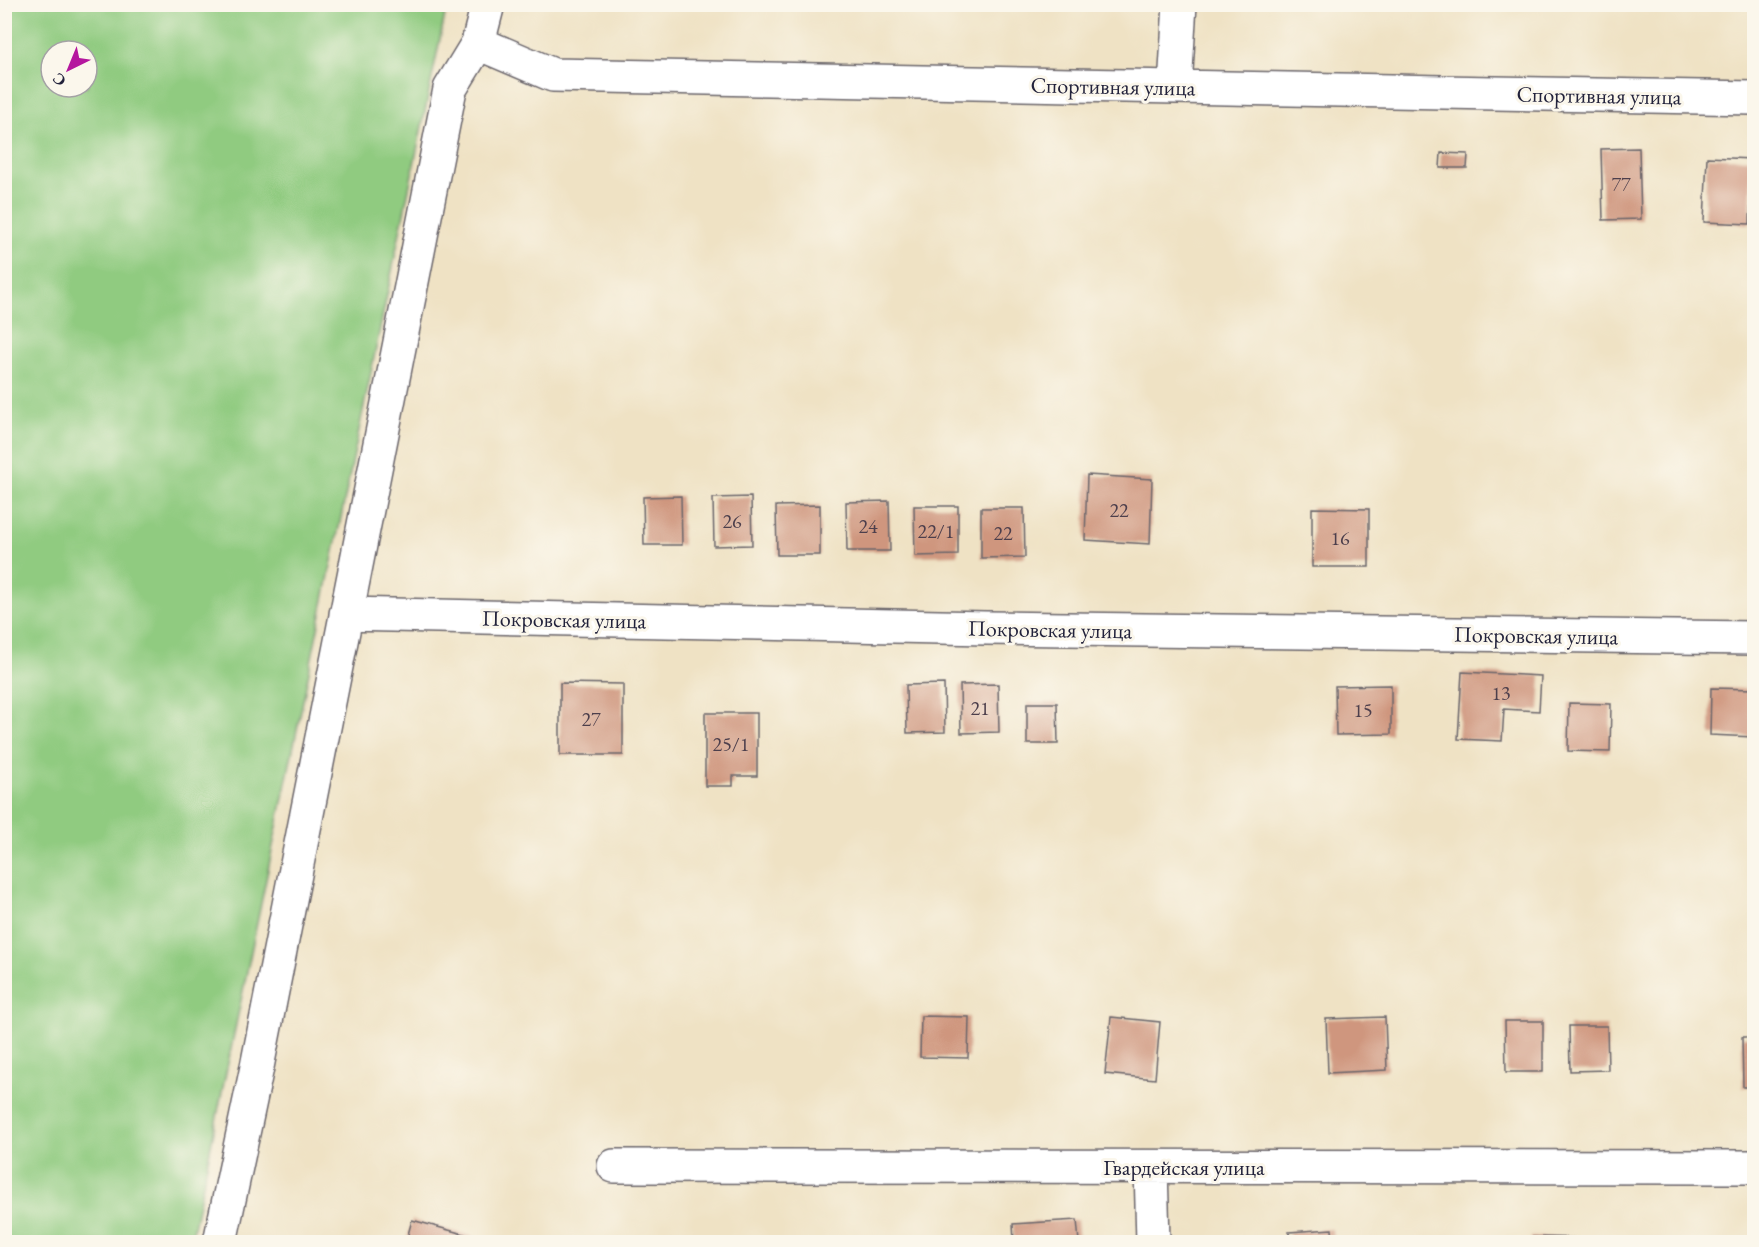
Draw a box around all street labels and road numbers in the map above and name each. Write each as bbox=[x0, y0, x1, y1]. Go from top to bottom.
street label: Спортивная улица bbox=[1030, 71, 1196, 102]
street label: Спортивная улица bbox=[1516, 80, 1682, 111]
street label: Покровская улица bbox=[482, 604, 647, 635]
street label: Покровская улица bbox=[968, 614, 1133, 645]
street label: Покровская улица bbox=[1454, 620, 1619, 651]
street label: Гвардейская улица bbox=[1103, 1153, 1265, 1182]

